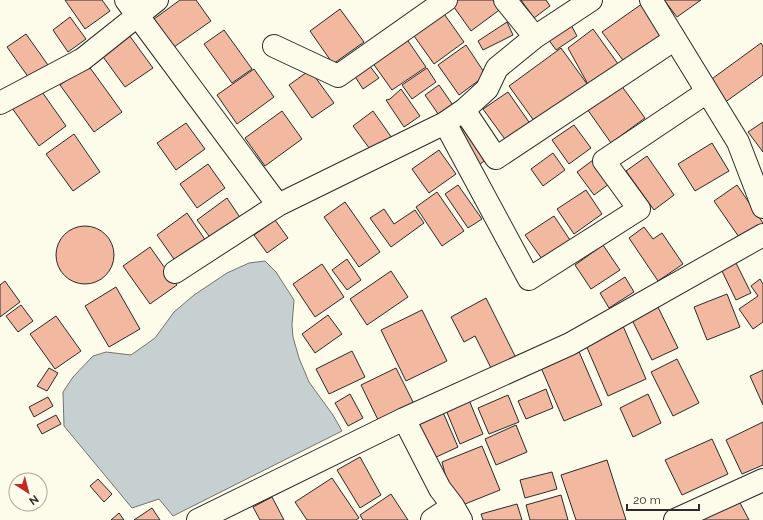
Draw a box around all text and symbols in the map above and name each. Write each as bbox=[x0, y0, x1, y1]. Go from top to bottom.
north arrow bbox=[8, 472, 48, 512]
scale bar bbox=[627, 486, 699, 512]
text: N bbox=[26, 492, 41, 507]
text: 20 m bbox=[633, 493, 661, 507]

